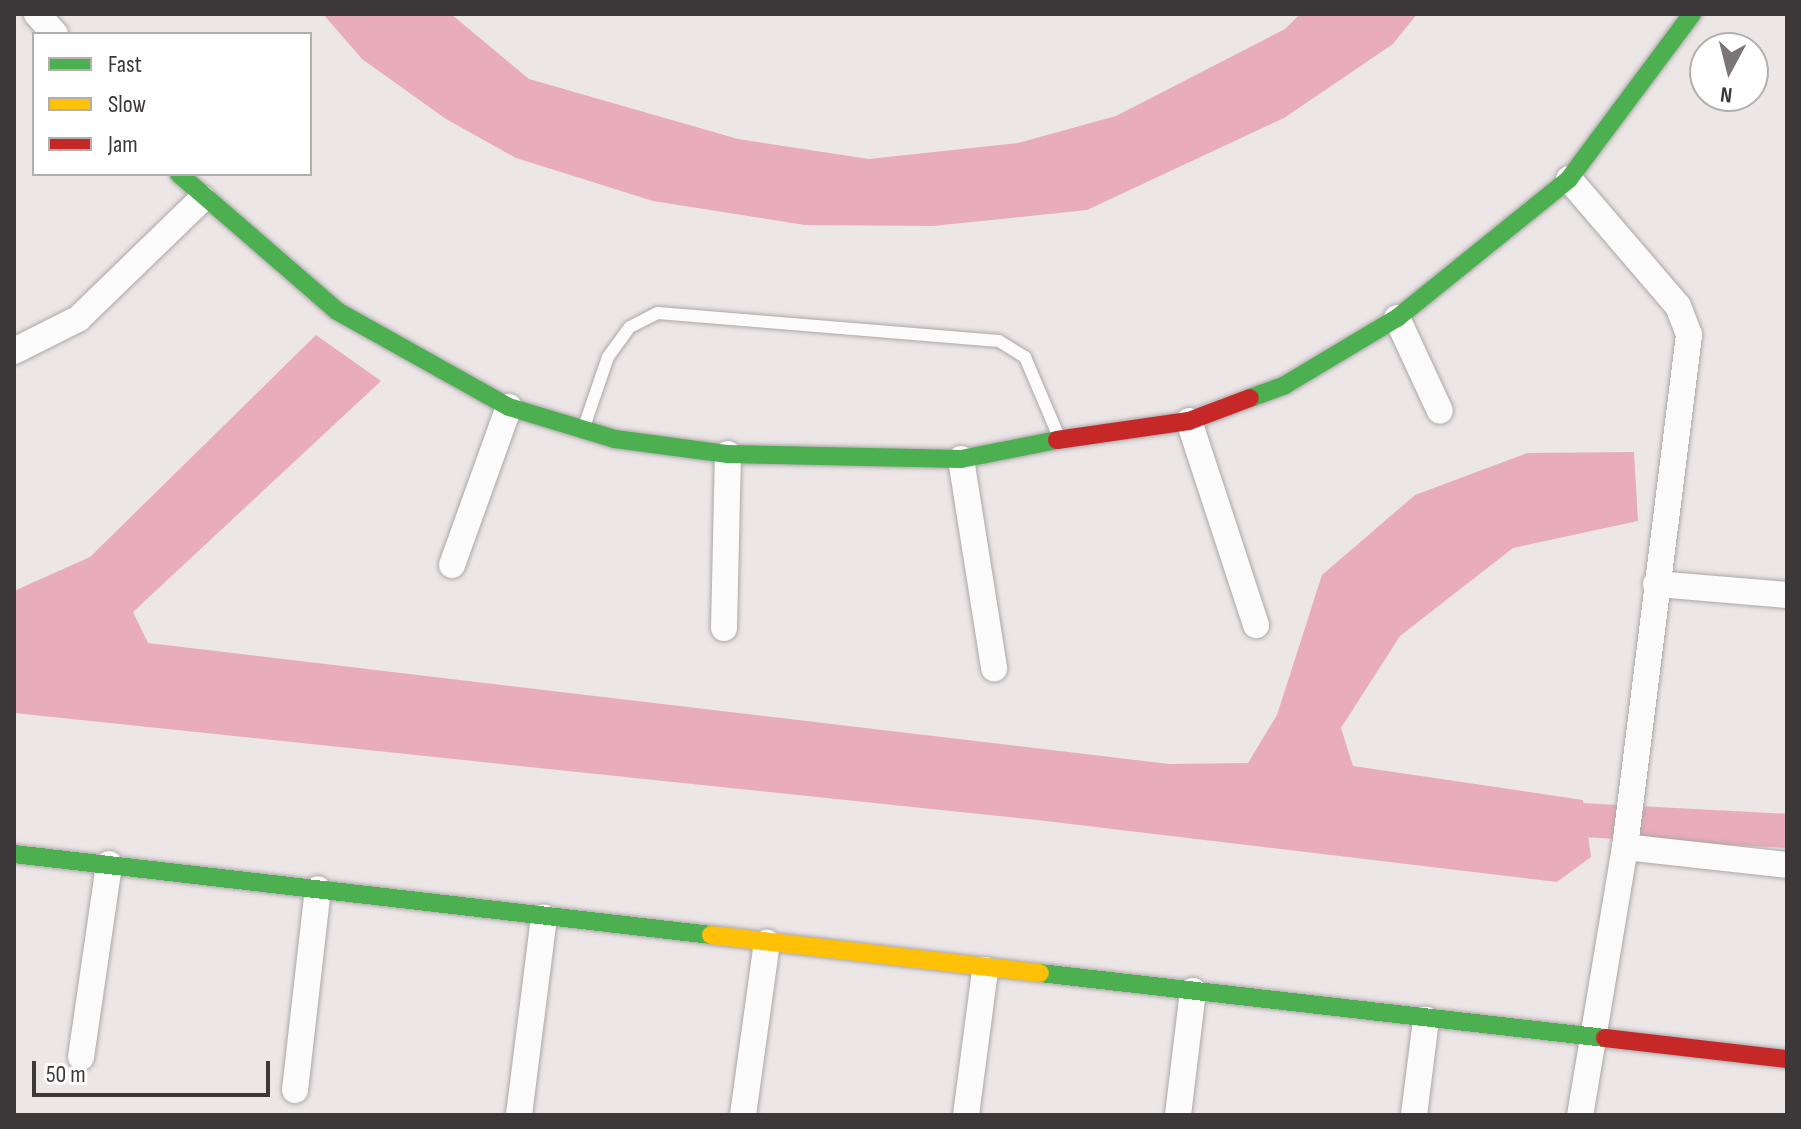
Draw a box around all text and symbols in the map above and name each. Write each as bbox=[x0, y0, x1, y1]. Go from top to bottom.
legend bbox=[32, 32, 312, 176]
north arrow bbox=[1689, 32, 1769, 112]
text: Fast bbox=[108, 50, 142, 79]
text: N bbox=[1719, 80, 1734, 108]
text: Slow bbox=[108, 90, 146, 119]
text: Jam bbox=[108, 130, 138, 159]
scale bar bbox=[36, 1045, 274, 1095]
text: 50 m bbox=[46, 1060, 86, 1089]

